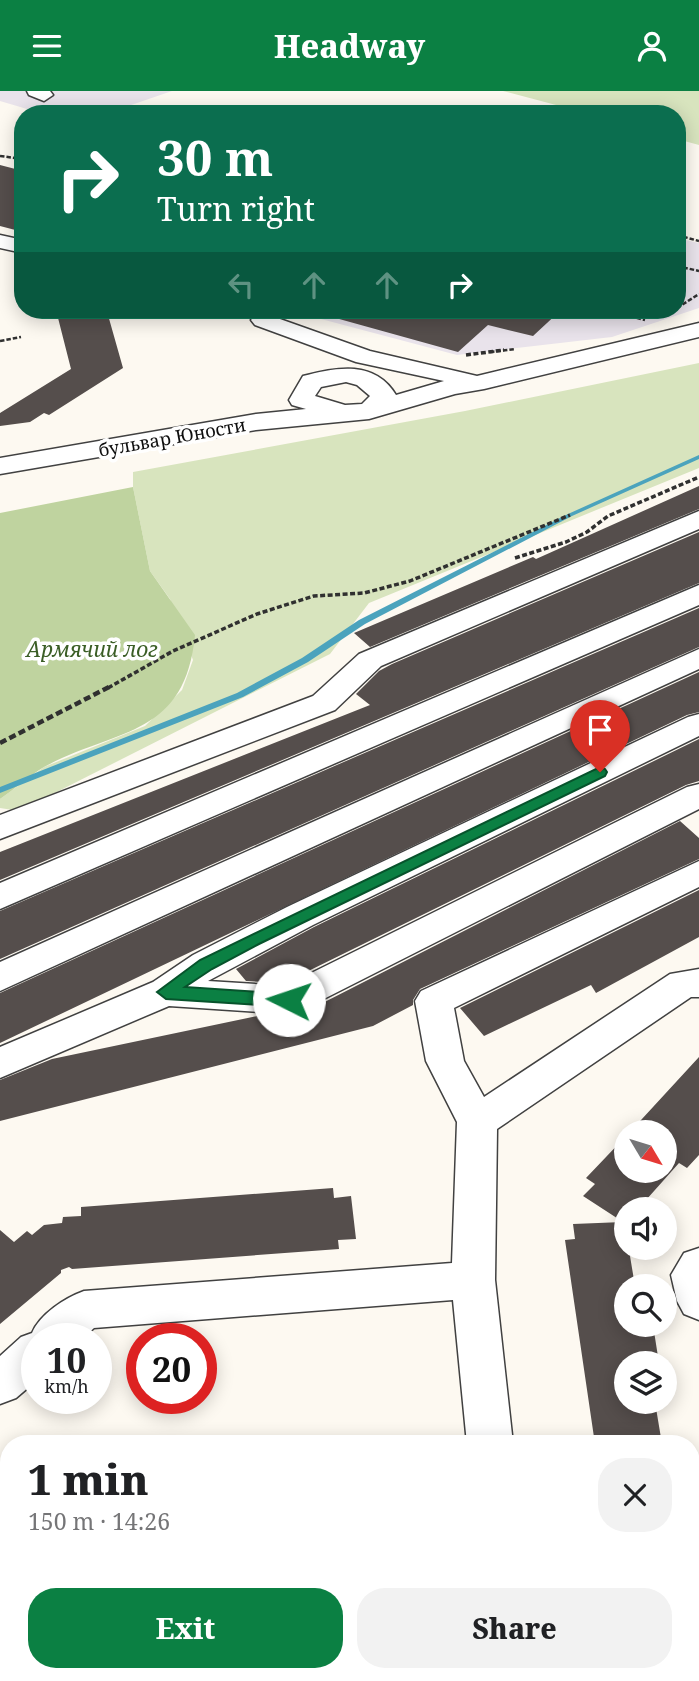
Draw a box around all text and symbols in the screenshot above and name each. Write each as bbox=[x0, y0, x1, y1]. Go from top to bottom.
text: Headway bbox=[274, 24, 425, 67]
icon: menu bbox=[28, 27, 66, 65]
icon: person bbox=[633, 27, 671, 65]
text: 30 m bbox=[157, 124, 273, 190]
icon: right bbox=[42, 133, 133, 224]
text: Turn right bbox=[157, 187, 315, 230]
icon: left bbox=[222, 266, 260, 304]
icon: ahead bbox=[295, 266, 333, 304]
icon: ahead bbox=[368, 266, 406, 304]
icon: right bbox=[441, 266, 479, 304]
street label: бульвар Юности bbox=[96, 412, 248, 462]
park label: Армячий лог bbox=[24, 635, 158, 663]
pin bbox=[570, 700, 630, 772]
icon: arrive bbox=[581, 711, 619, 749]
position arrow bbox=[252, 963, 326, 1037]
north arrow bbox=[614, 1120, 677, 1183]
map controls bbox=[614, 1120, 677, 1414]
button: sound bbox=[614, 1197, 677, 1260]
button: search bbox=[614, 1274, 677, 1337]
speed limit sign: 20 bbox=[126, 1323, 217, 1414]
text: 10 bbox=[47, 1336, 86, 1383]
button: layers bbox=[614, 1351, 677, 1414]
text: km/h bbox=[44, 1374, 89, 1398]
text: 1 min bbox=[28, 1450, 149, 1507]
button: close bbox=[598, 1458, 672, 1532]
text: 150 m · 14:26 bbox=[28, 1505, 170, 1537]
button: Exit bbox=[28, 1588, 343, 1668]
button: Share bbox=[357, 1588, 672, 1668]

